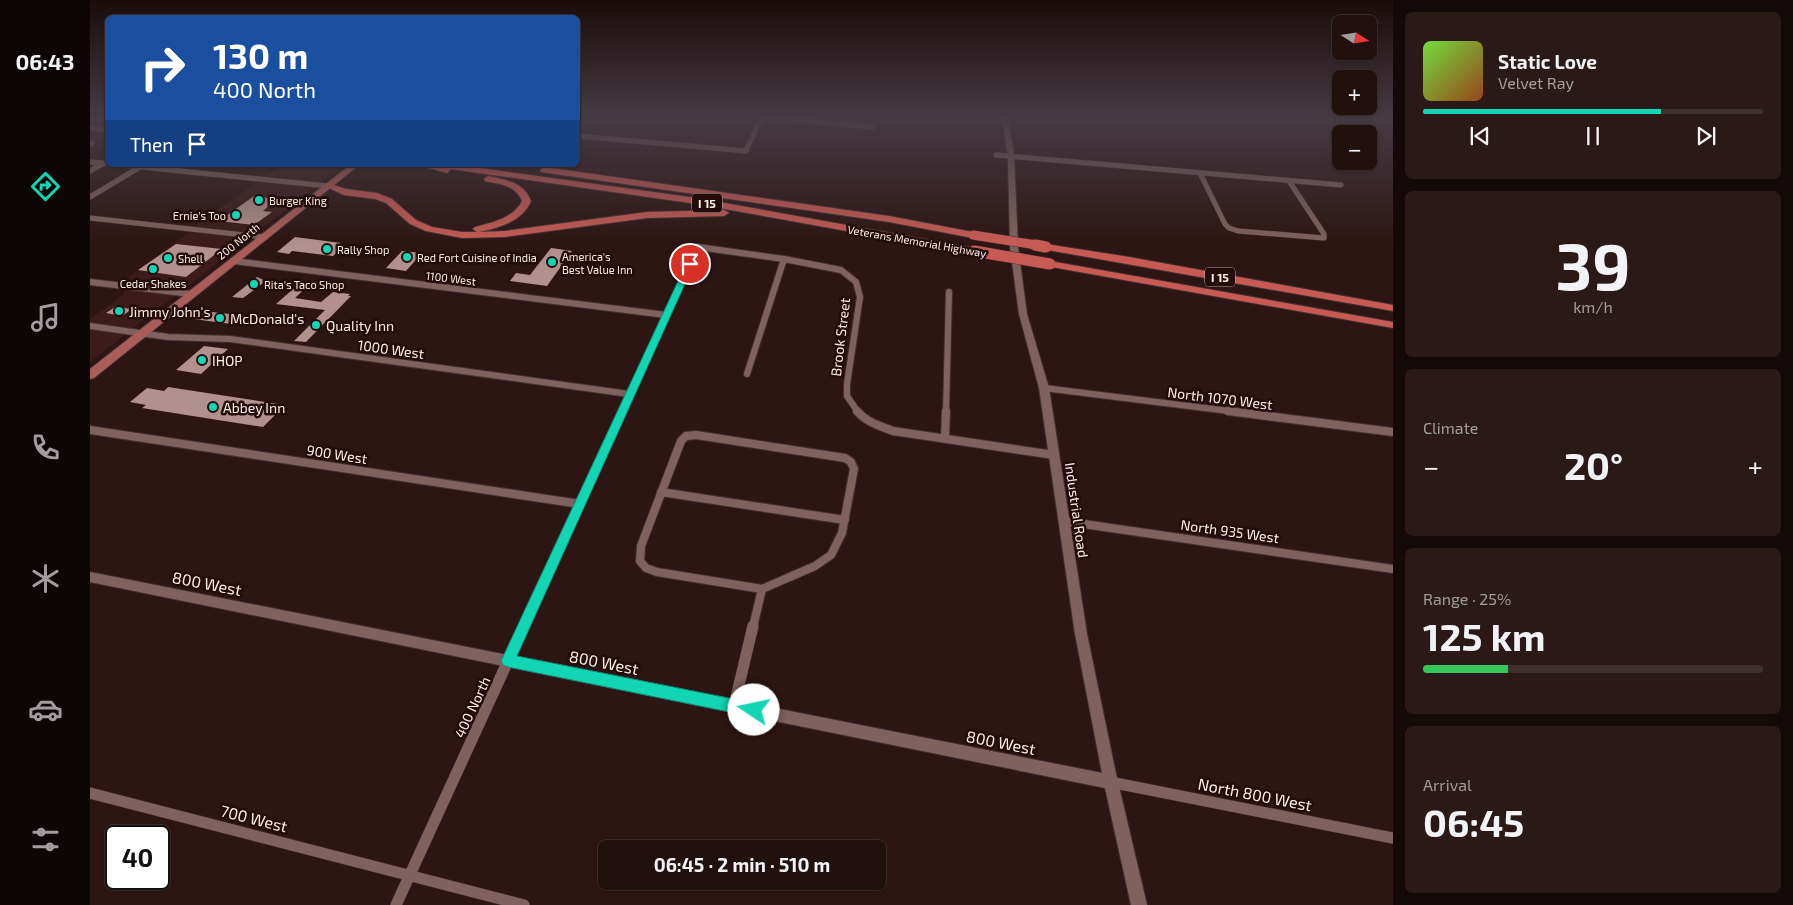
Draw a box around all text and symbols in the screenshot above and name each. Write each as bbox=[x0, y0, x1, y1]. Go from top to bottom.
north arrow bbox=[1332, 15, 1378, 60]
map controls bbox=[1332, 15, 1377, 170]
text: 130 m bbox=[213, 34, 308, 76]
icon: right bbox=[130, 35, 195, 100]
text: 06:43 bbox=[15, 48, 75, 74]
text: Static Love bbox=[1498, 50, 1597, 73]
button: + bbox=[1332, 70, 1377, 115]
text: Velvet Ray bbox=[1498, 73, 1574, 92]
text: 400 North bbox=[213, 76, 316, 102]
icon: previous bbox=[1466, 122, 1494, 150]
icon: pause bbox=[1579, 122, 1607, 150]
icon: next bbox=[1692, 122, 1720, 150]
button: − bbox=[1332, 125, 1377, 170]
icon: arrive bbox=[183, 130, 211, 158]
text: Then bbox=[130, 133, 173, 156]
icon: directions bbox=[28, 169, 63, 204]
marker: Burger King bbox=[253, 194, 265, 206]
place label: Burger King bbox=[269, 194, 327, 207]
road number: I 15 bbox=[692, 194, 722, 212]
place label: Ernie's Too bbox=[173, 209, 226, 222]
marker: Ernie's Too bbox=[230, 209, 242, 221]
street label: 200 North bbox=[214, 220, 262, 262]
street label: Veterans Memorial Highway bbox=[847, 222, 988, 260]
text: 39 bbox=[1555, 225, 1631, 303]
marker: Rally Shop bbox=[321, 243, 333, 255]
place label: Rally Shop bbox=[337, 243, 389, 256]
pin bbox=[669, 243, 711, 285]
place label: America's Best Value Inn bbox=[562, 250, 633, 276]
icon: arrive bbox=[676, 250, 704, 278]
marker: Red Fort Cuisine of India bbox=[401, 251, 413, 263]
place label: Red Fort Cuisine of India bbox=[417, 251, 537, 264]
marker: Shell bbox=[162, 252, 174, 264]
place label: Shell bbox=[178, 252, 204, 265]
marker: America's Best Value Inn bbox=[546, 256, 558, 268]
marker: Cedar Shakes bbox=[147, 263, 159, 275]
street label: 1100 West bbox=[425, 268, 477, 288]
road number: I 15 bbox=[1205, 268, 1235, 286]
place label: Cedar Shakes bbox=[120, 277, 187, 290]
marker: Rita's Taco Shop bbox=[248, 278, 260, 290]
place label: Rita's Taco Shop bbox=[264, 278, 344, 291]
street label: Brook Street bbox=[827, 297, 853, 377]
text: km/h bbox=[1573, 297, 1613, 316]
icon: music bbox=[28, 300, 63, 335]
place label: Jimmy John's bbox=[129, 303, 211, 320]
marker: Jimmy John's bbox=[113, 305, 125, 317]
place label: McDonald's bbox=[230, 310, 304, 327]
marker: McDonald's bbox=[214, 312, 226, 324]
place label: Quality Inn bbox=[326, 317, 394, 334]
marker: Quality Inn bbox=[310, 319, 322, 331]
street label: 1000 West bbox=[357, 336, 425, 362]
place label: IHOP bbox=[212, 352, 243, 369]
marker: IHOP bbox=[196, 354, 208, 366]
street label: North 1070 West bbox=[1167, 383, 1273, 413]
place label: Abbey Inn bbox=[223, 399, 285, 416]
marker: Abbey Inn bbox=[207, 401, 219, 413]
text: Climate bbox=[1423, 418, 1478, 437]
icon: phone bbox=[28, 430, 63, 465]
street label: 900 West bbox=[306, 441, 368, 467]
text: 20° bbox=[1564, 442, 1623, 488]
text: − bbox=[1423, 449, 1439, 483]
text: + bbox=[1748, 449, 1763, 483]
street label: Industrial Road bbox=[1062, 461, 1092, 559]
street label: North 935 West bbox=[1180, 516, 1280, 546]
icon: climate bbox=[28, 561, 63, 596]
street label: 800 West bbox=[171, 567, 243, 599]
text: Range · 25% bbox=[1423, 589, 1511, 608]
text: 125 km bbox=[1423, 613, 1545, 659]
street label: 800 West bbox=[568, 646, 640, 678]
street label: 400 North bbox=[450, 674, 494, 740]
position arrow bbox=[727, 683, 779, 735]
icon: car bbox=[28, 692, 63, 727]
street label: 800 West bbox=[965, 726, 1037, 758]
street label: North 800 West bbox=[1196, 774, 1314, 814]
text: Arrival bbox=[1423, 775, 1472, 794]
text: 06:45 bbox=[1423, 799, 1524, 845]
street label: 700 West bbox=[218, 800, 290, 836]
icon: filters bbox=[28, 822, 63, 857]
speed limit sign: 40 bbox=[105, 825, 170, 890]
text: 06:45 · 2 min · 510 m bbox=[654, 853, 830, 876]

